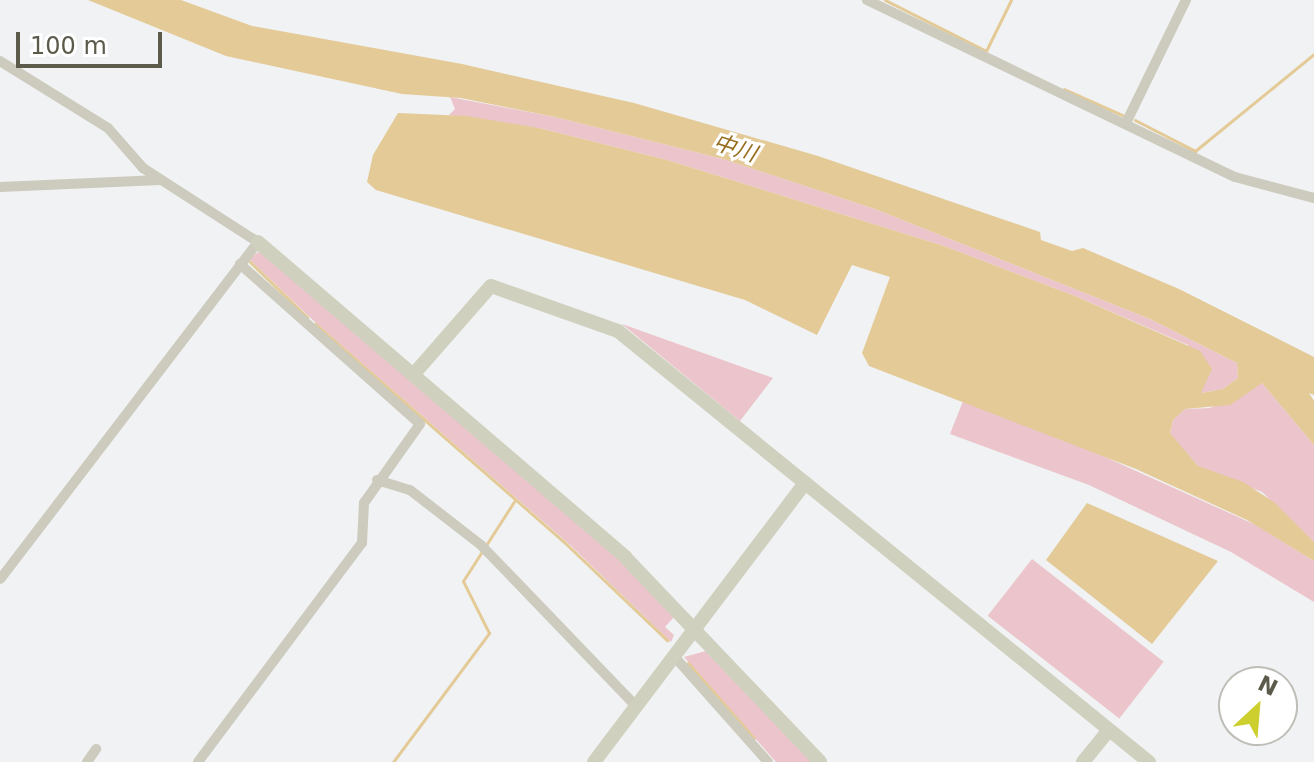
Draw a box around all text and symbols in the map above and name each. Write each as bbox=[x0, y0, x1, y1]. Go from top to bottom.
scale bar bbox=[20, 16, 166, 66]
text: 100 m bbox=[30, 32, 107, 60]
water label: 中川 bbox=[710, 129, 760, 167]
north arrow bbox=[1218, 666, 1298, 746]
text: N bbox=[1254, 671, 1282, 701]

